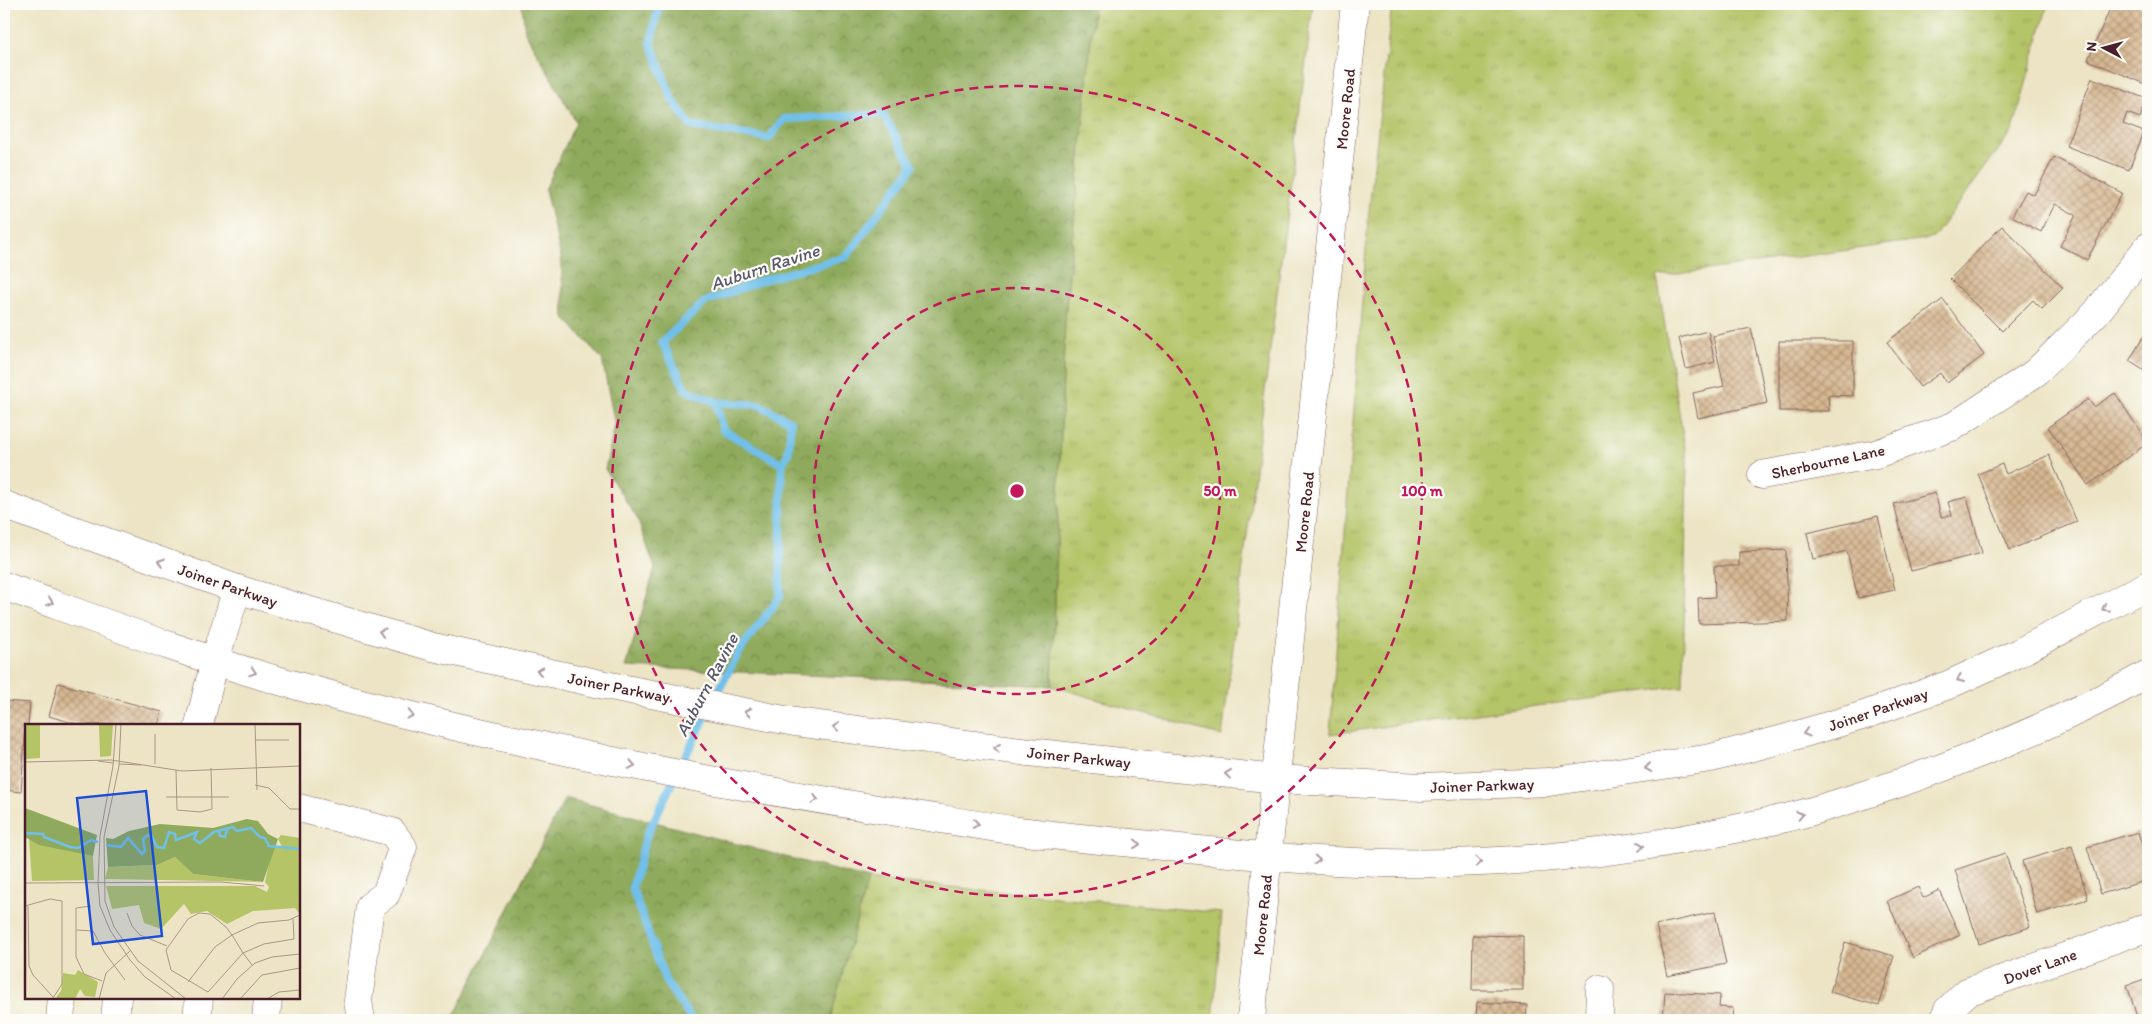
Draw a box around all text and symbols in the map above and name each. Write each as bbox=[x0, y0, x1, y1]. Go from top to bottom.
north arrow bbox=[2080, 22, 2130, 72]
text: N bbox=[2083, 41, 2101, 52]
street label: Moore Road bbox=[1332, 67, 1359, 150]
water label: Auburn Ravine bbox=[708, 239, 823, 295]
street label: Sherbourne Lane bbox=[1770, 440, 1887, 483]
street label: Moore Road bbox=[1291, 470, 1318, 553]
centre of rings bbox=[1008, 482, 1026, 500]
text: 50 m bbox=[1203, 482, 1237, 500]
text: 100 m bbox=[1401, 482, 1443, 500]
one-way arrow bbox=[157, 558, 166, 568]
street label: Joiner Parkway bbox=[176, 560, 281, 612]
one-way arrow bbox=[45, 597, 53, 607]
one-way arrow bbox=[2102, 602, 2111, 612]
one-way arrow bbox=[379, 628, 387, 638]
water label: Auburn Ravine bbox=[671, 629, 744, 740]
one-way arrow bbox=[248, 666, 257, 676]
one-way arrow bbox=[536, 666, 545, 677]
street label: Joiner Parkway bbox=[566, 668, 672, 707]
one-way arrow bbox=[1956, 673, 1965, 684]
street label: Joiner Parkway bbox=[1826, 683, 1931, 735]
one-way arrow bbox=[743, 708, 752, 718]
one-way arrow bbox=[405, 710, 413, 720]
one-way arrow bbox=[831, 722, 839, 733]
inset map bbox=[25, 724, 300, 999]
one-way arrow bbox=[1802, 727, 1811, 737]
one-way arrow bbox=[993, 743, 1001, 754]
street label: Joiner Parkway bbox=[1026, 743, 1132, 772]
one-way arrow bbox=[628, 760, 637, 770]
one-way arrow bbox=[1643, 763, 1652, 773]
one-way arrow bbox=[1224, 769, 1232, 780]
street label: Joiner Parkway bbox=[1430, 774, 1535, 797]
one-way arrow bbox=[811, 793, 819, 803]
one-way arrow bbox=[1796, 810, 1804, 820]
one-way arrow bbox=[972, 818, 980, 829]
one-way arrow bbox=[1133, 838, 1141, 849]
one-way arrow bbox=[1637, 841, 1645, 852]
one-way arrow bbox=[1314, 855, 1321, 865]
one-way arrow bbox=[1476, 857, 1483, 867]
street label: Moore Road bbox=[1249, 873, 1276, 956]
street label: Dover Lane bbox=[2001, 944, 2079, 988]

